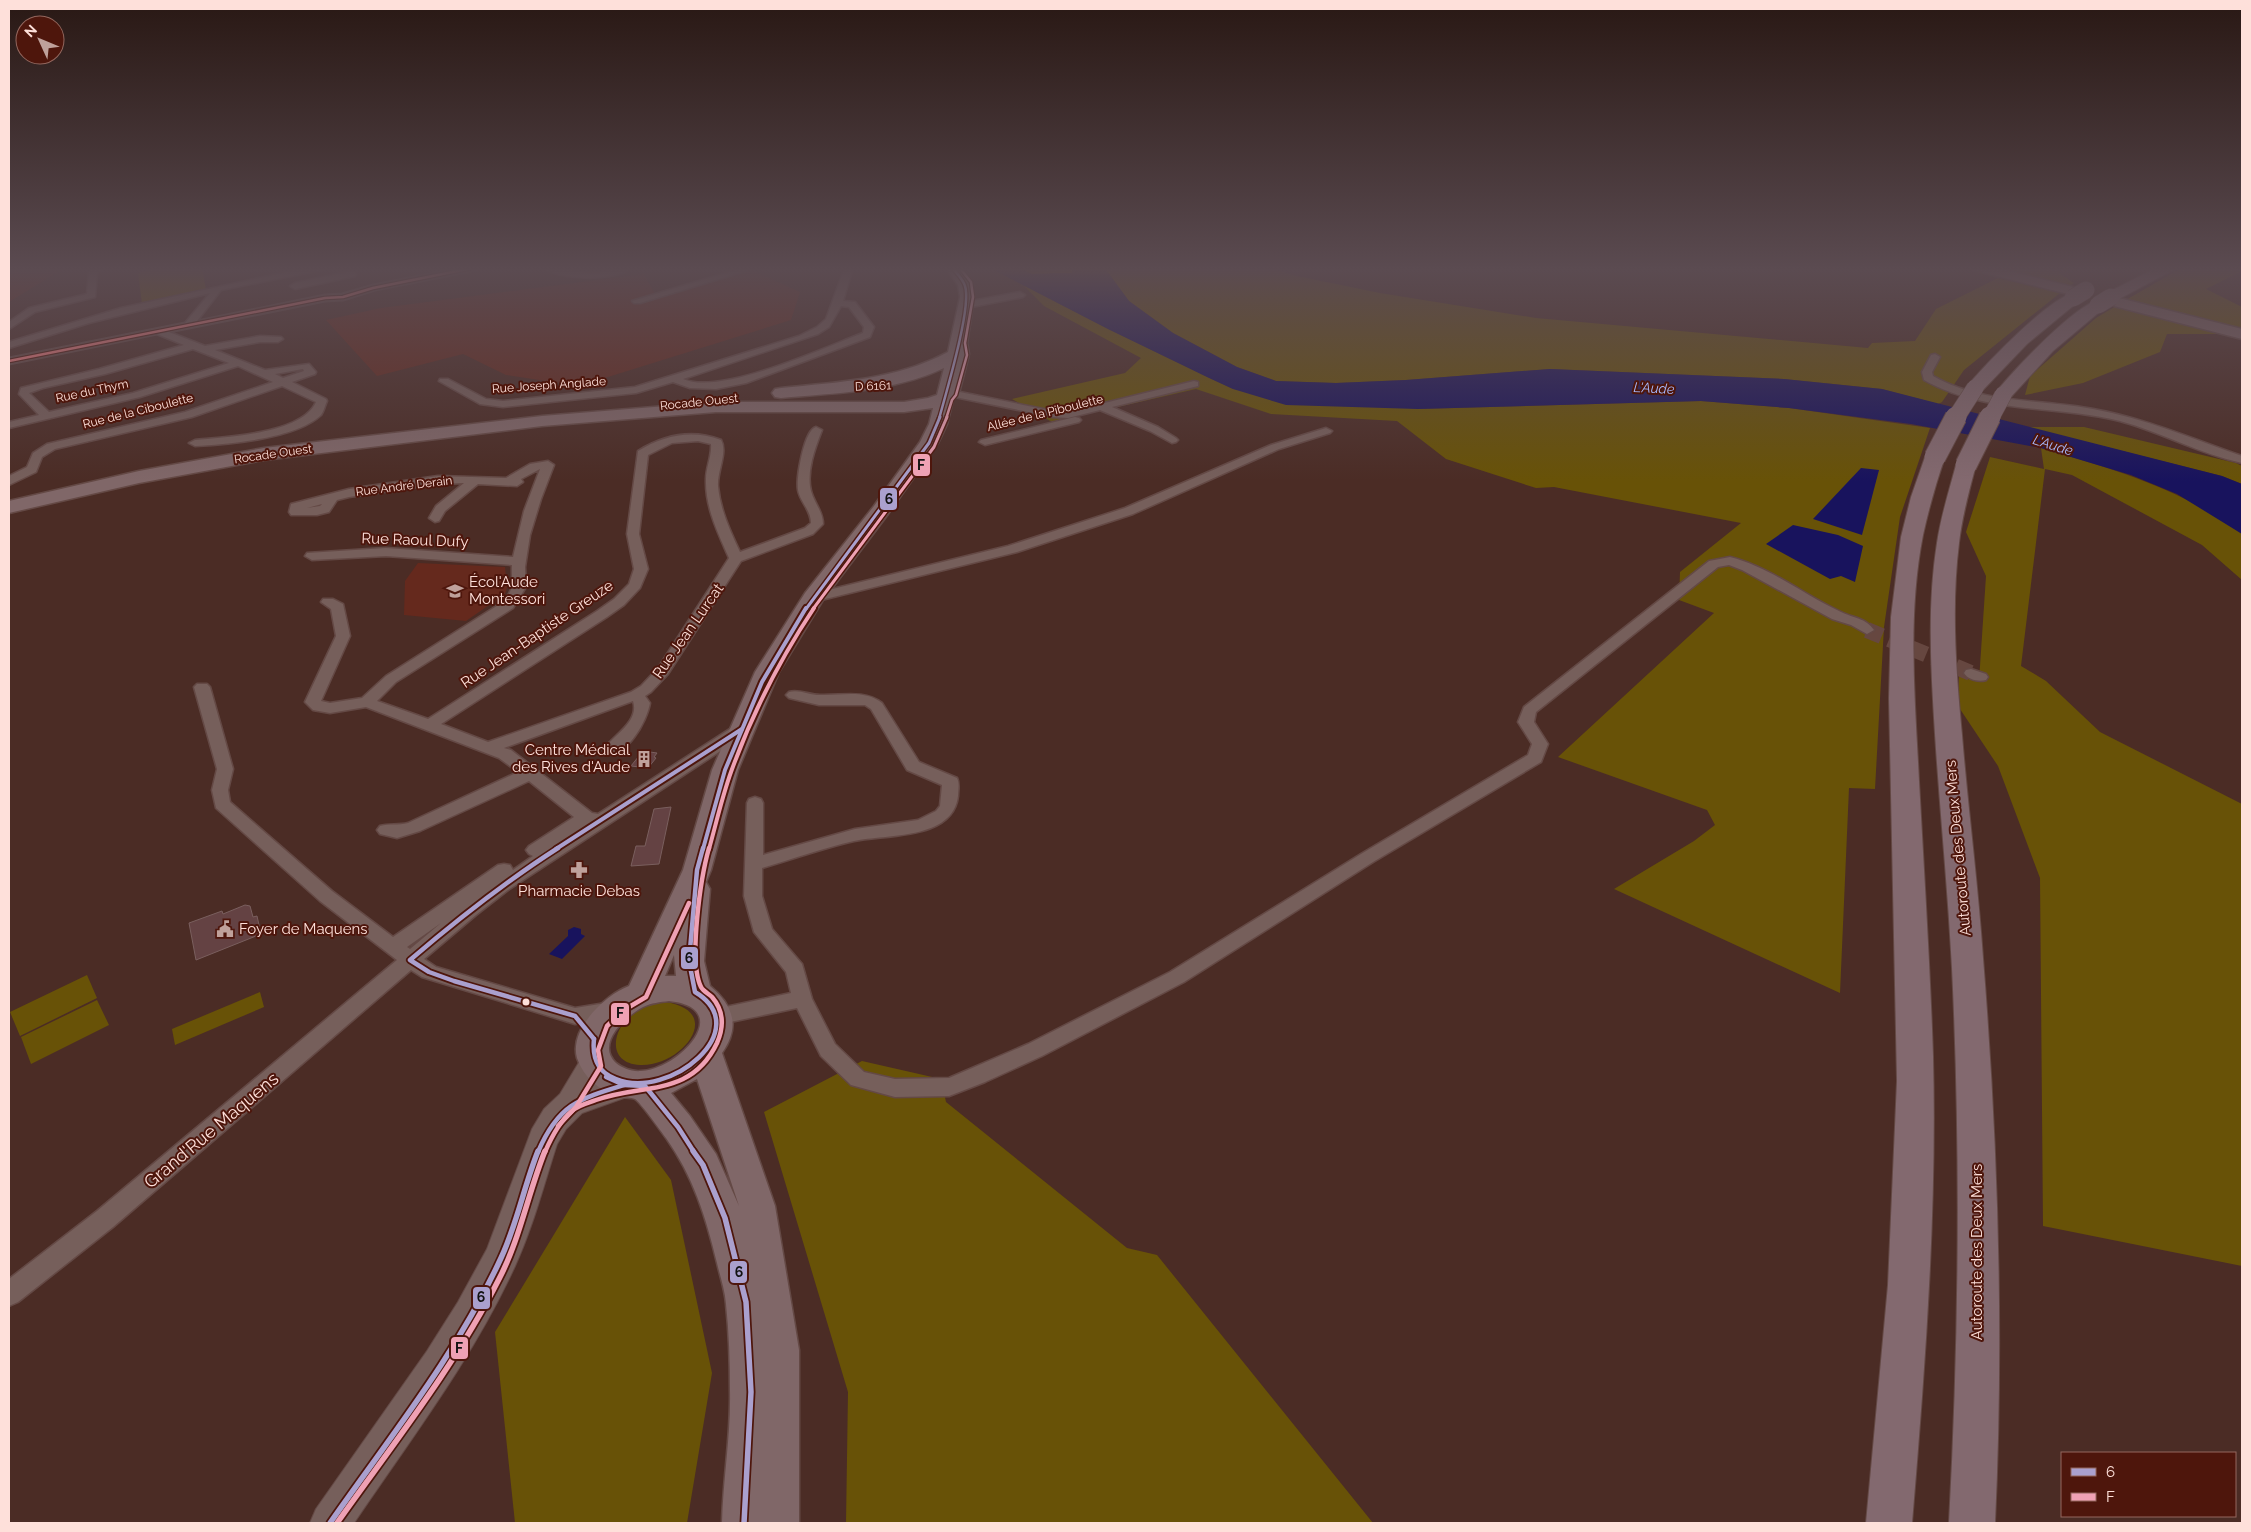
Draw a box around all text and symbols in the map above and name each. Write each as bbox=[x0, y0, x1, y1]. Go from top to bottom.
north arrow bbox=[15, 15, 65, 65]
text: N bbox=[21, 22, 40, 40]
street label: Rue Joseph Anglade bbox=[492, 374, 606, 396]
street label: Rue du Thym bbox=[54, 376, 130, 406]
street label: D 6161 bbox=[855, 378, 891, 394]
water label: L'Aude bbox=[1633, 379, 1675, 397]
street label: Rue de la Ciboulette bbox=[81, 391, 195, 431]
street label: Rocade Ouest bbox=[659, 391, 739, 413]
street label: Allée de la Piboulette bbox=[985, 392, 1105, 434]
water label: L'Aude bbox=[2031, 431, 2075, 459]
street label: Rocade Ouest bbox=[233, 442, 313, 466]
line badge: F bbox=[912, 453, 931, 477]
text: F bbox=[917, 457, 925, 473]
street label: Rue André Derain bbox=[355, 473, 453, 499]
line badge: 6 bbox=[879, 487, 898, 511]
text: 6 bbox=[885, 491, 893, 507]
street label: Rue Raoul Dufy bbox=[361, 529, 469, 551]
place label: Écol'Aude Montessori bbox=[469, 573, 545, 608]
street label: Rue Jean-Baptiste Greuze bbox=[457, 576, 617, 692]
street label: Rue Jean Lurcat bbox=[649, 580, 727, 682]
school or university icon: Écol'Aude Montessori bbox=[445, 581, 465, 601]
place label: Centre Médical des Rives d'Aude bbox=[512, 741, 631, 776]
building icon: Centre Médical des Rives d'Aude bbox=[634, 749, 654, 769]
street label: Autoroute des Deux Mers bbox=[1941, 759, 1975, 937]
pharmacy icon: Pharmacie Debas bbox=[569, 860, 589, 880]
place label: Pharmacie Debas bbox=[518, 882, 640, 900]
public building icon: Foyer de Maquens bbox=[215, 919, 235, 939]
place label: Foyer de Maquens bbox=[239, 920, 368, 938]
line badge: 6 bbox=[680, 946, 699, 970]
text: 6 bbox=[685, 950, 693, 966]
unlabelled marker bbox=[521, 997, 531, 1007]
line badge: F bbox=[610, 1002, 630, 1026]
text: F bbox=[616, 1005, 624, 1021]
street label: Grand'Rue Maquens bbox=[140, 1068, 283, 1192]
street label: Autoroute des Deux Mers bbox=[1968, 1164, 1986, 1340]
line badge: 6 bbox=[729, 1260, 748, 1284]
text: 6 bbox=[735, 1264, 743, 1280]
line badge: 6 bbox=[472, 1286, 491, 1310]
text: 6 bbox=[477, 1289, 485, 1305]
line badge: F bbox=[450, 1336, 469, 1360]
text: F bbox=[455, 1340, 463, 1356]
legend bbox=[2061, 1452, 2236, 1517]
text: 6 bbox=[2106, 1463, 2115, 1481]
text: F bbox=[2106, 1488, 2115, 1506]

